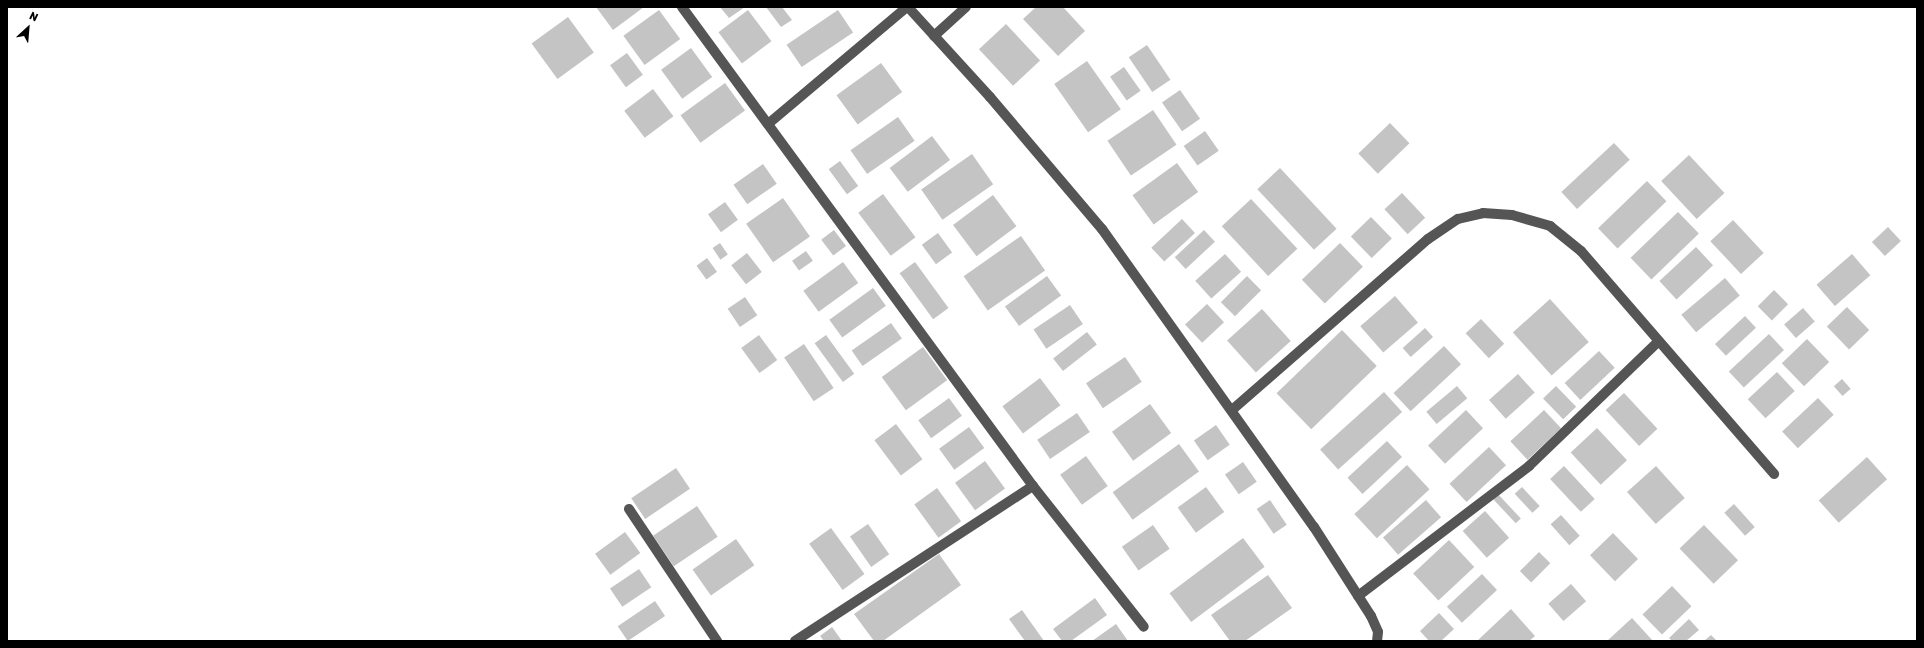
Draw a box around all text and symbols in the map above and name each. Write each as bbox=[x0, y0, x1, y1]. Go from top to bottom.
north arrow bbox=[8, 8, 48, 48]
text: N bbox=[27, 9, 40, 24]

